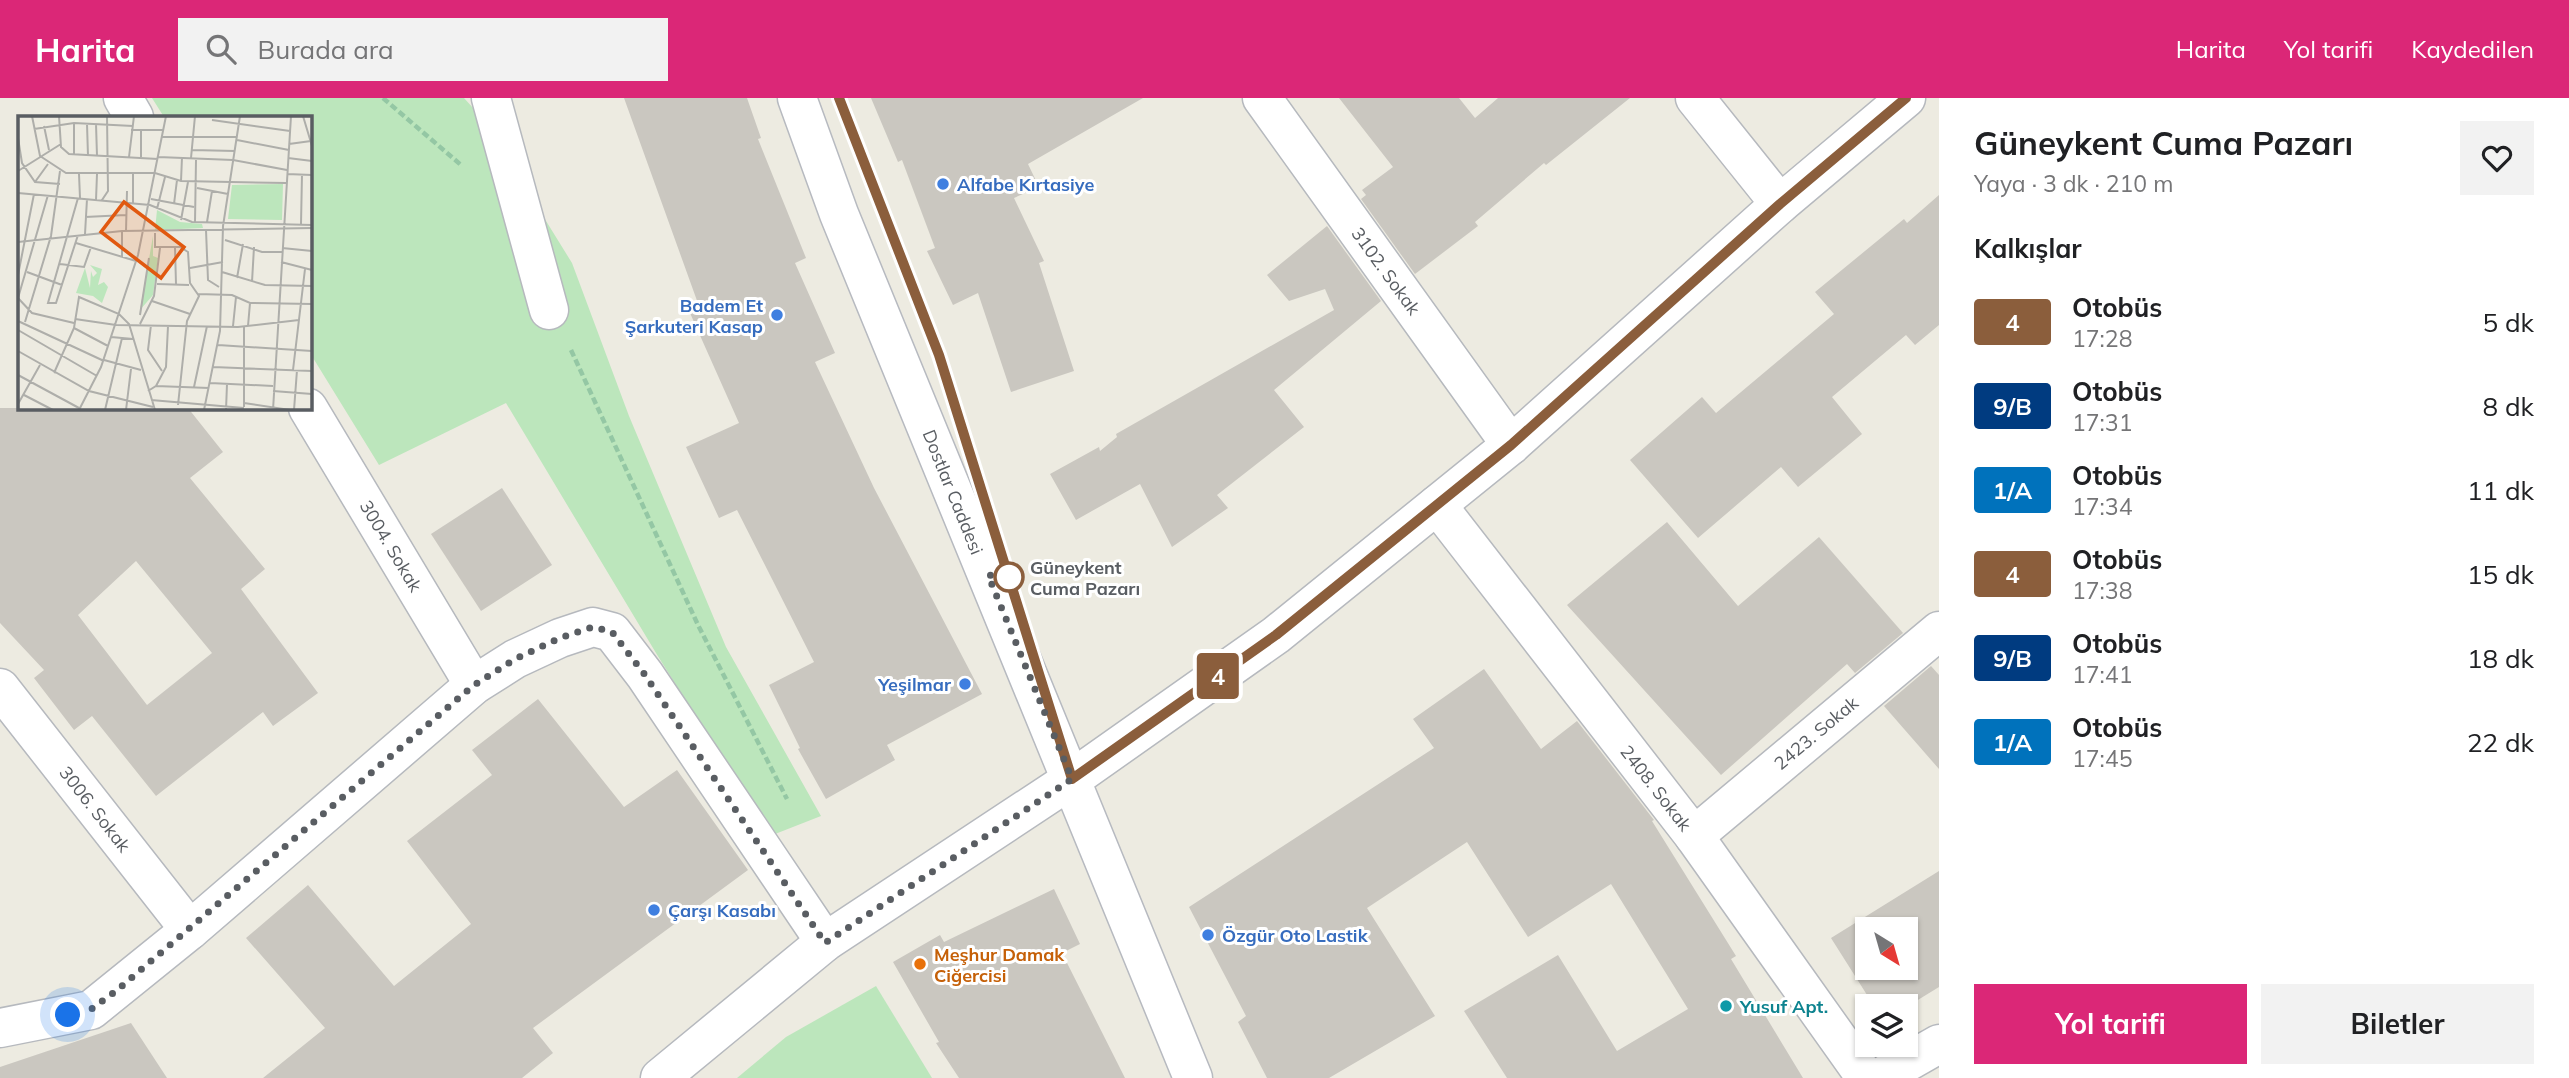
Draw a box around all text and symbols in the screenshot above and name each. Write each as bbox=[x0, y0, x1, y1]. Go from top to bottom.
search box bbox=[178, 18, 668, 81]
text: Harita bbox=[35, 29, 136, 70]
icon: search bbox=[202, 30, 240, 68]
text: Burada ara bbox=[258, 33, 394, 66]
text: Harita bbox=[2176, 34, 2246, 64]
text: Yol tarifi bbox=[2284, 34, 2373, 64]
text: Kaydedilen bbox=[2411, 34, 2534, 64]
inset map bbox=[18, 116, 312, 410]
button: heart bbox=[2460, 121, 2534, 195]
text: Güneykent Cuma Pazarı bbox=[1974, 122, 2353, 163]
text: Yaya · 3 dk · 210 m bbox=[1974, 169, 2173, 198]
place label: Alfabe Kırtasiye bbox=[957, 173, 1094, 196]
marker: Alfabe Kırtasiye bbox=[935, 176, 951, 192]
street label: 3102. Sokak bbox=[1346, 223, 1426, 320]
text: Kalkışlar bbox=[1974, 232, 2082, 265]
text: Otobüs bbox=[2072, 291, 2162, 324]
place label: Badem Et Şarkuteri Kasap bbox=[625, 294, 763, 338]
text: 5 dk bbox=[2483, 306, 2534, 339]
marker: Badem Et Şarkuteri Kasap bbox=[769, 307, 785, 323]
text: 4 bbox=[2005, 307, 2020, 337]
text: 17:28 bbox=[2072, 324, 2132, 353]
text: Otobüs bbox=[2072, 375, 2162, 408]
text: 8 dk bbox=[2483, 390, 2534, 423]
text: 9/B bbox=[1993, 391, 2032, 421]
text: 17:31 bbox=[2072, 408, 2132, 437]
street label: Dostlar Caddesi bbox=[917, 426, 989, 558]
text: Otobüs bbox=[2072, 459, 2162, 492]
text: 11 dk bbox=[2467, 474, 2534, 507]
text: 1/A bbox=[1993, 475, 2032, 505]
text: 17:34 bbox=[2072, 492, 2132, 521]
street label: 3004. Sokak bbox=[355, 496, 428, 597]
text: Otobüs bbox=[2072, 543, 2162, 576]
place label: Güneykent Cuma Pazarı bbox=[1030, 556, 1140, 600]
text: 15 dk bbox=[2467, 558, 2534, 591]
text: 4 bbox=[2005, 559, 2020, 589]
marker: Güneykent Cuma Pazarı bbox=[994, 562, 1024, 592]
text: 17:38 bbox=[2072, 576, 2132, 605]
text: Otobüs bbox=[2072, 627, 2162, 660]
text: 18 dk bbox=[2467, 642, 2534, 675]
text: 9/B bbox=[1993, 643, 2032, 673]
line badge: 4 bbox=[1195, 653, 1241, 699]
text: 17:41 bbox=[2072, 660, 2132, 689]
text: 4 bbox=[1211, 661, 1225, 691]
place label: Yeşilmar bbox=[877, 673, 952, 696]
marker: Yeşilmar bbox=[957, 676, 973, 692]
street label: 2423. Sokak bbox=[1769, 691, 1863, 775]
text: Otobüs bbox=[2072, 711, 2162, 744]
text: 22 dk bbox=[2467, 726, 2534, 759]
text: 1/A bbox=[1993, 727, 2032, 757]
street label: 2408. Sokak bbox=[1615, 740, 1697, 836]
text: 17:45 bbox=[2072, 744, 2132, 773]
street label: 3006. Sokak bbox=[54, 761, 136, 857]
place label: Çarşı Kasabı bbox=[668, 899, 776, 922]
marker: Çarşı Kasabı bbox=[646, 902, 662, 918]
north arrow bbox=[1855, 917, 1918, 980]
map controls bbox=[1855, 917, 1918, 1057]
place label: Özgür Oto Lastik bbox=[1222, 924, 1369, 947]
marker: Özgür Oto Lastik bbox=[1200, 927, 1216, 943]
place label: Meşhur Damak Ciğercisi bbox=[934, 943, 1065, 987]
marker: Meşhur Damak Ciğercisi bbox=[912, 956, 928, 972]
button: Yol tarifi bbox=[1974, 984, 2247, 1064]
button: Biletler bbox=[2261, 984, 2534, 1064]
button: layers bbox=[1855, 994, 1918, 1057]
place label: Yusuf Apt. bbox=[1739, 995, 1828, 1018]
your location bbox=[50, 997, 85, 1032]
marker: Yusuf Apt. bbox=[1718, 998, 1734, 1014]

